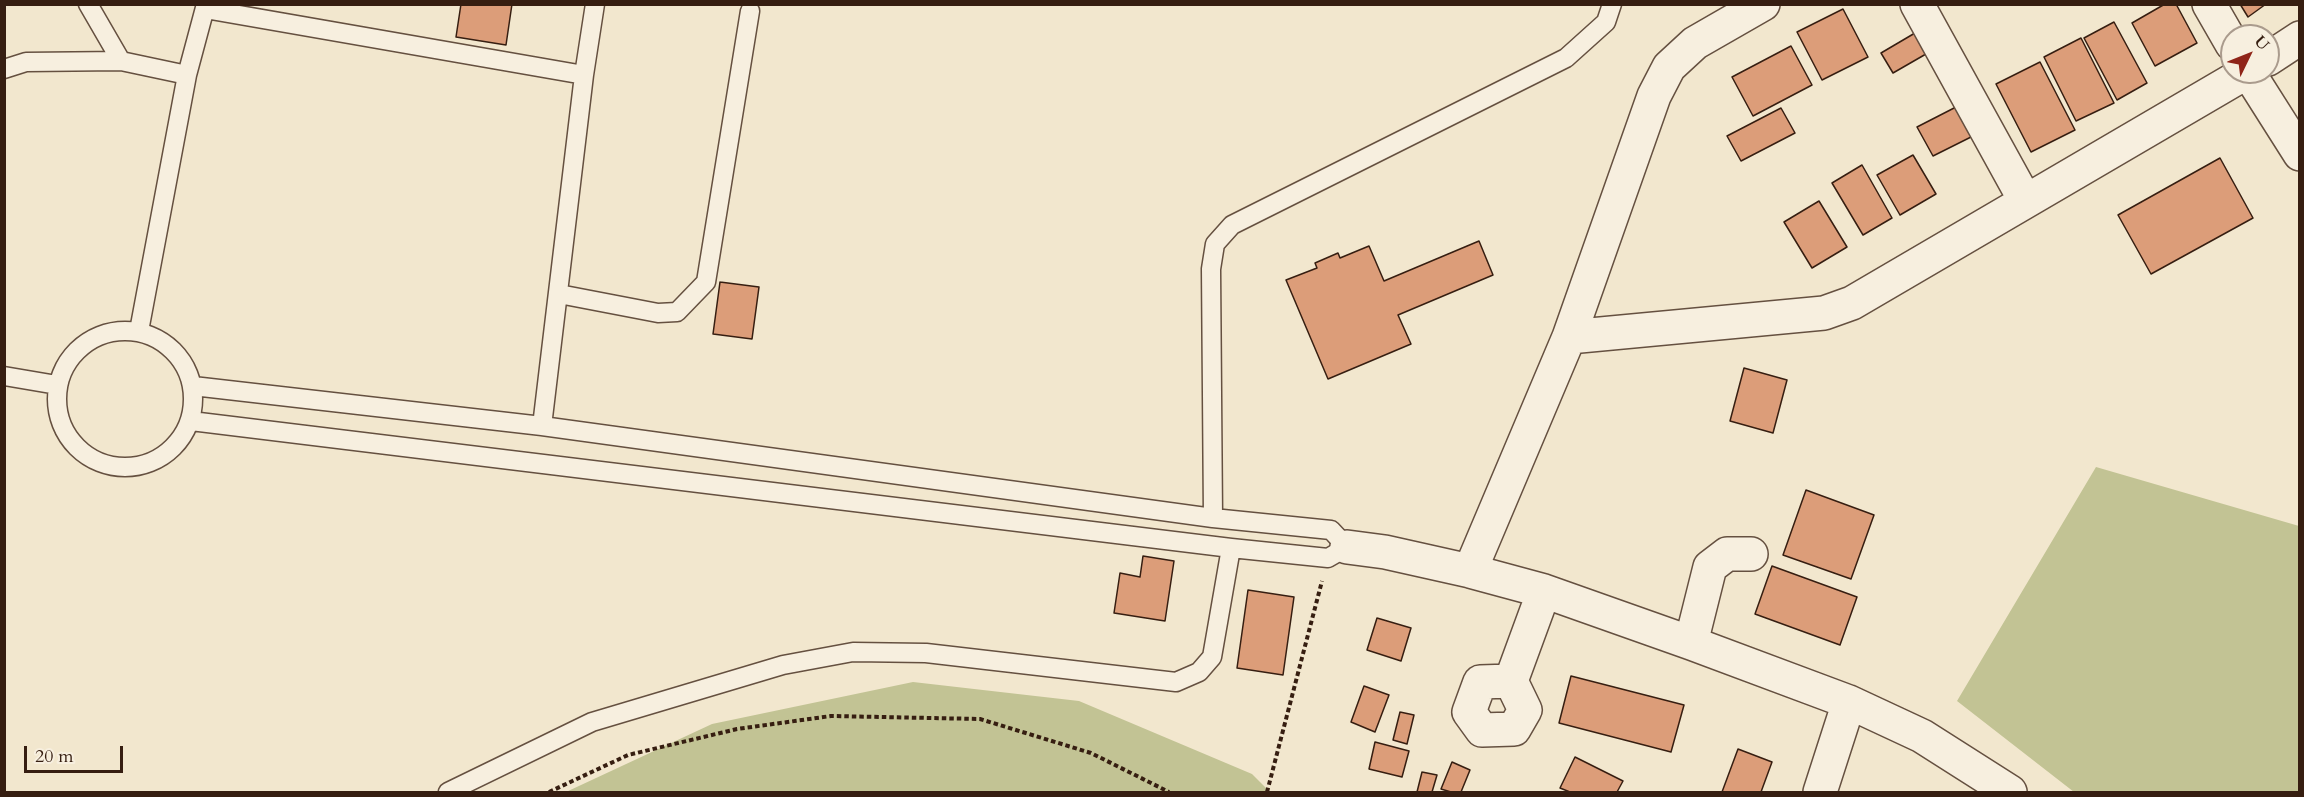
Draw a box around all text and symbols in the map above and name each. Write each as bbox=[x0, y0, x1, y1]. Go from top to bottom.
north arrow bbox=[2220, 24, 2280, 84]
text: U bbox=[2249, 31, 2274, 55]
scale bar bbox=[27, 734, 126, 772]
text: 20 m bbox=[35, 744, 74, 769]

